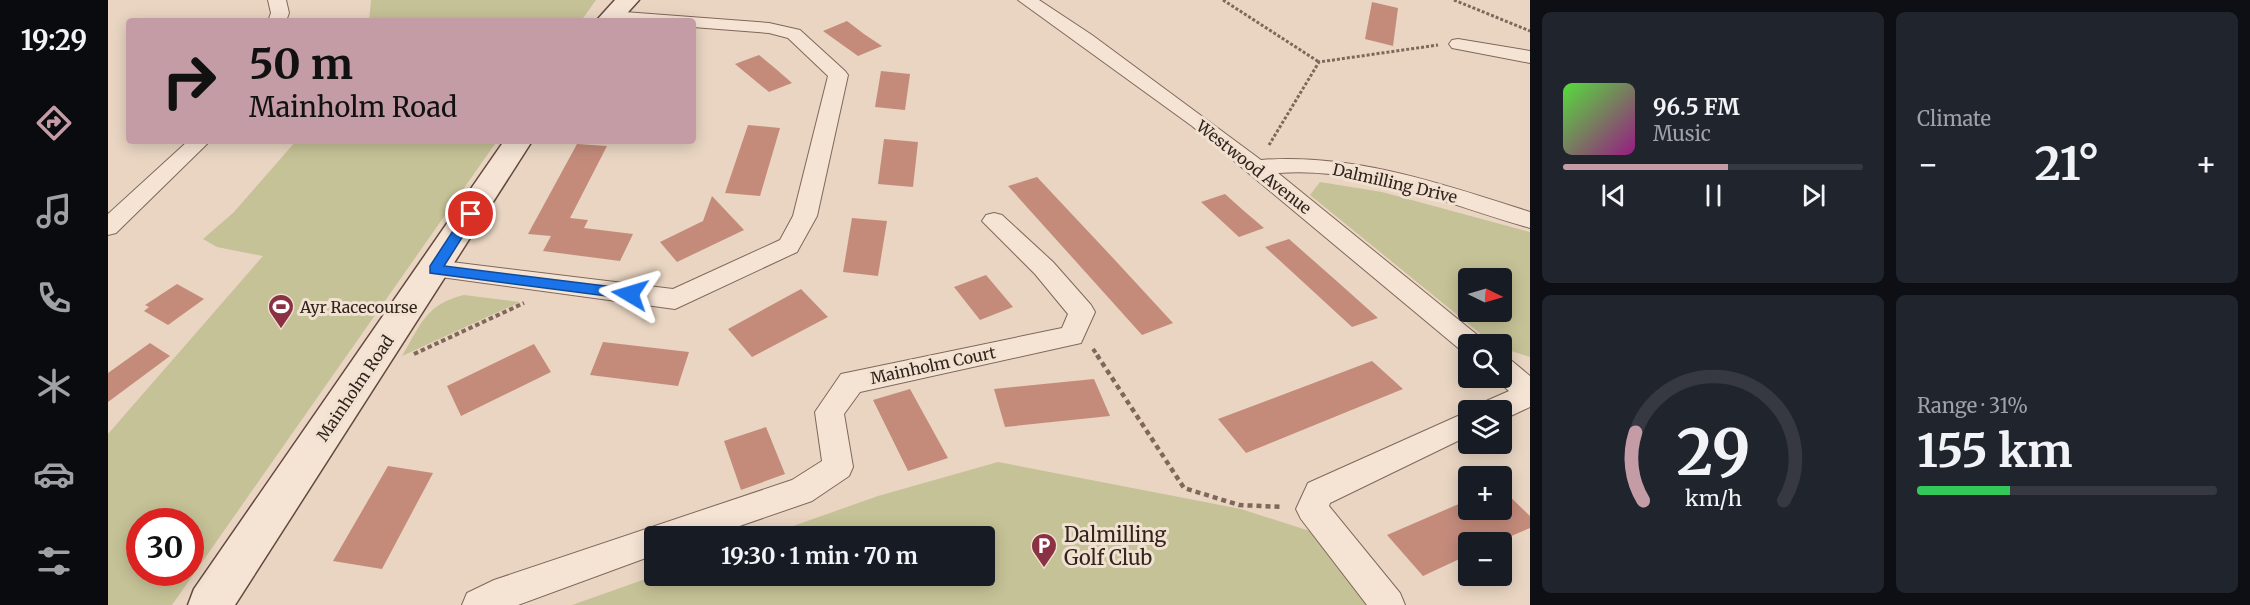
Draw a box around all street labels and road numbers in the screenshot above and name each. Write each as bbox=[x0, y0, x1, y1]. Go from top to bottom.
street label: Westwood Avenue bbox=[1192, 115, 1316, 218]
street label: Dalmilling Drive bbox=[1331, 159, 1459, 207]
street label: Mainholm Road bbox=[312, 331, 398, 445]
street label: Mainholm Court bbox=[869, 342, 998, 388]

